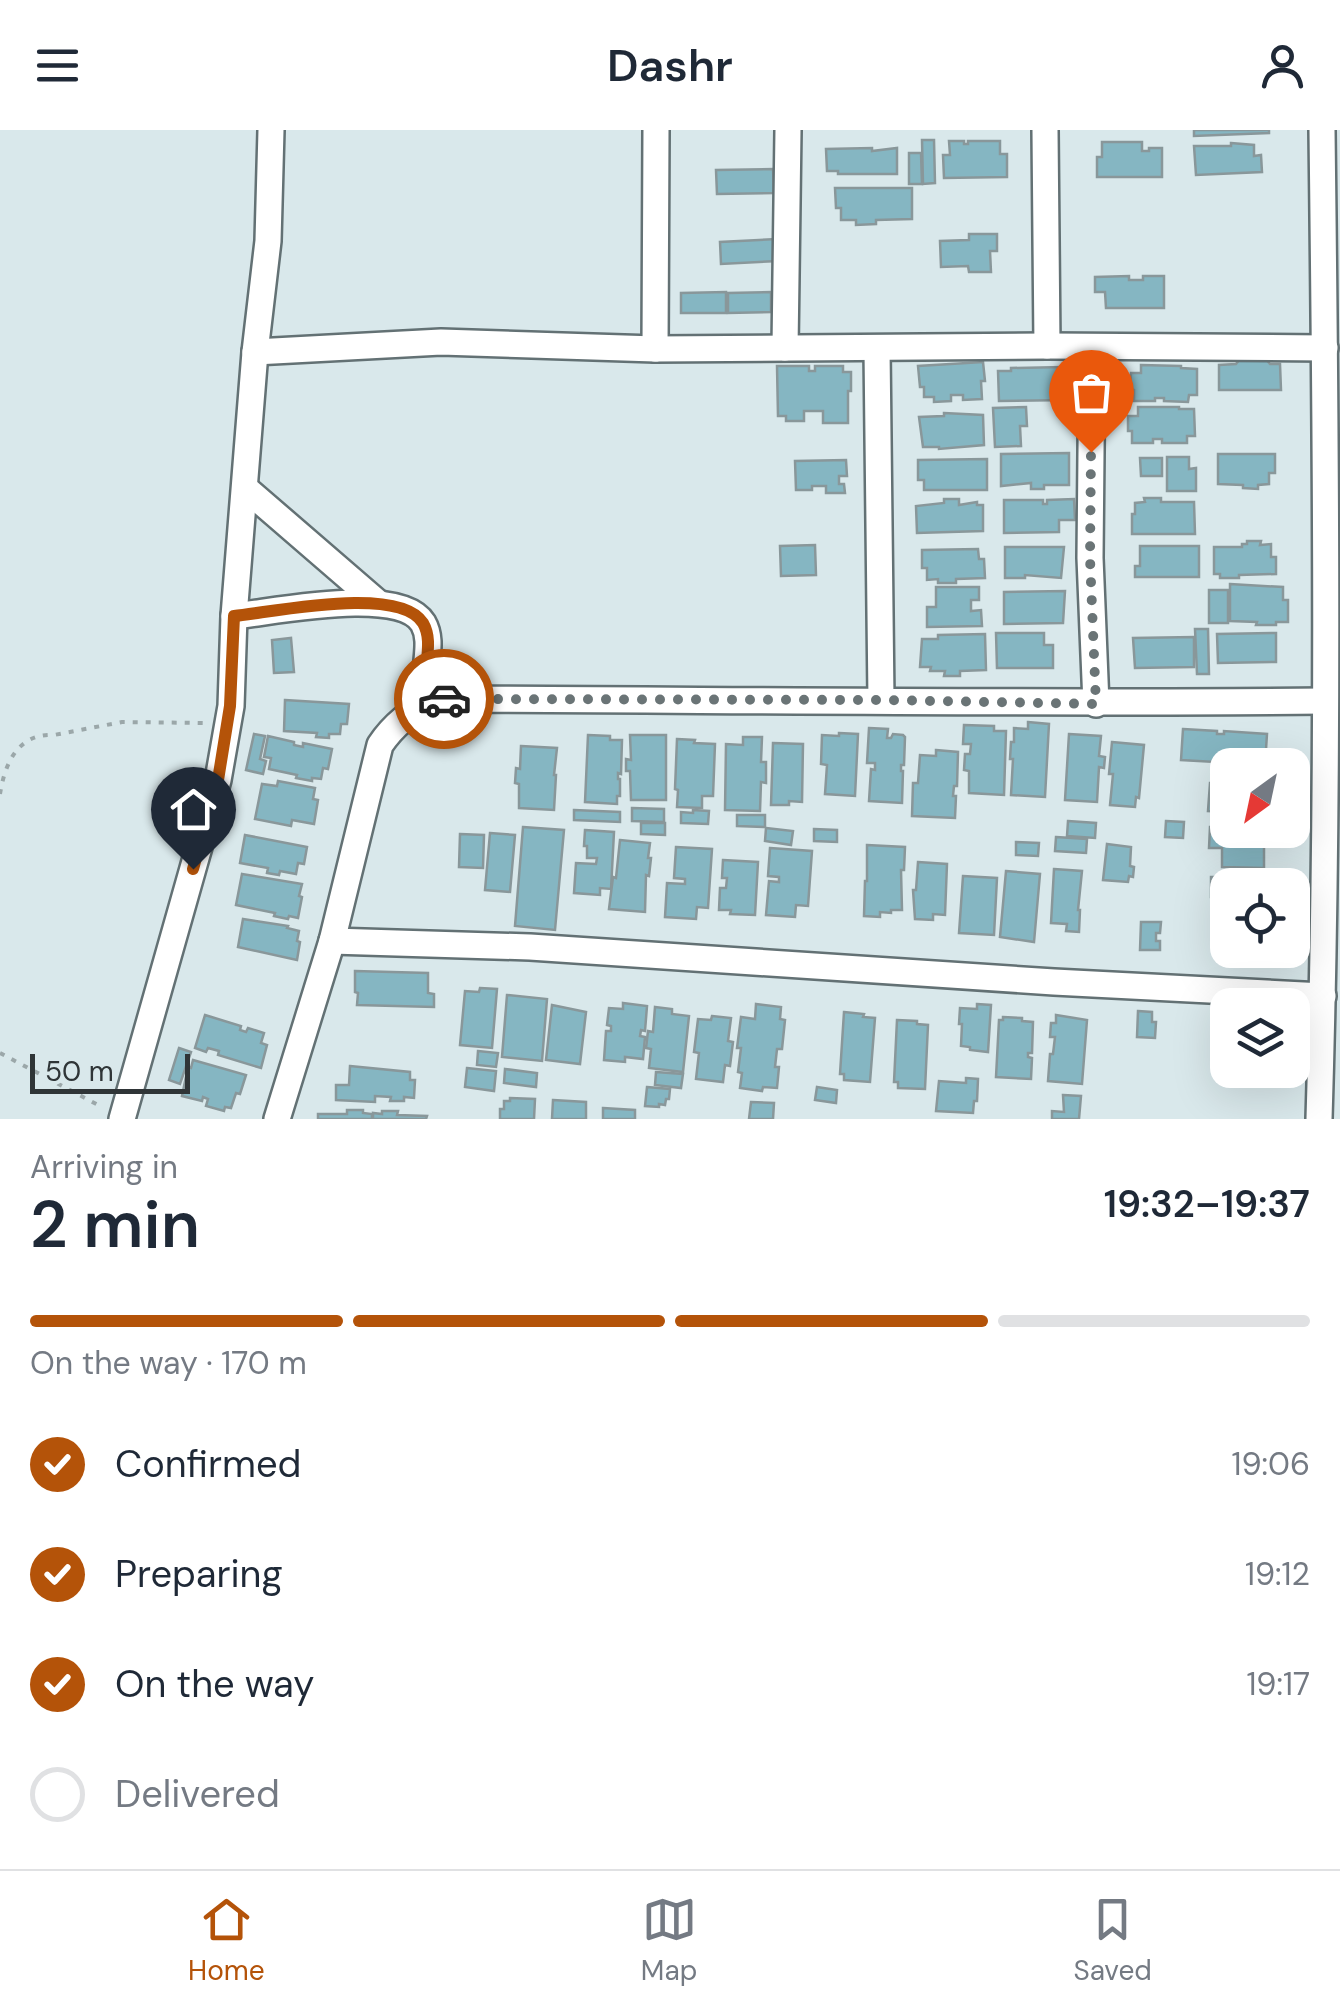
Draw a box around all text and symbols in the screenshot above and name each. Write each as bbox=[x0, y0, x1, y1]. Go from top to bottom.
text: Dashr bbox=[607, 36, 733, 95]
icon: menu bbox=[30, 38, 85, 93]
icon: person bbox=[1255, 38, 1310, 93]
pin bbox=[1049, 350, 1134, 453]
icon: bag bbox=[1064, 365, 1119, 420]
courier bbox=[394, 649, 494, 749]
icon: car bbox=[417, 672, 472, 727]
north arrow bbox=[1210, 748, 1310, 848]
map controls bbox=[1210, 748, 1310, 1088]
pin bbox=[151, 767, 236, 870]
icon: home bbox=[166, 782, 221, 837]
button: locate bbox=[1210, 868, 1310, 968]
button: layers bbox=[1210, 988, 1310, 1088]
scale bar bbox=[30, 1049, 190, 1094]
text: 50 m bbox=[45, 1053, 114, 1090]
text: Arriving in bbox=[30, 1146, 178, 1188]
text: 19:32–19:37 bbox=[1104, 1179, 1310, 1229]
text: 2 min bbox=[30, 1183, 200, 1267]
text: On the way · 170 m bbox=[30, 1342, 307, 1384]
icon: check bbox=[30, 1437, 85, 1492]
text: Confirmed bbox=[115, 1439, 301, 1489]
text: 19:06 bbox=[1231, 1443, 1310, 1485]
icon: check bbox=[30, 1547, 85, 1602]
text: Preparing bbox=[115, 1549, 283, 1599]
text: 19:12 bbox=[1245, 1553, 1310, 1595]
icon: check bbox=[30, 1657, 85, 1712]
text: On the way bbox=[115, 1659, 314, 1709]
text: 19:17 bbox=[1246, 1663, 1310, 1705]
text: Delivered bbox=[115, 1769, 280, 1819]
tab: Home bbox=[188, 1892, 265, 1989]
tab: Map bbox=[641, 1892, 697, 1989]
tab: Saved bbox=[1073, 1892, 1152, 1989]

